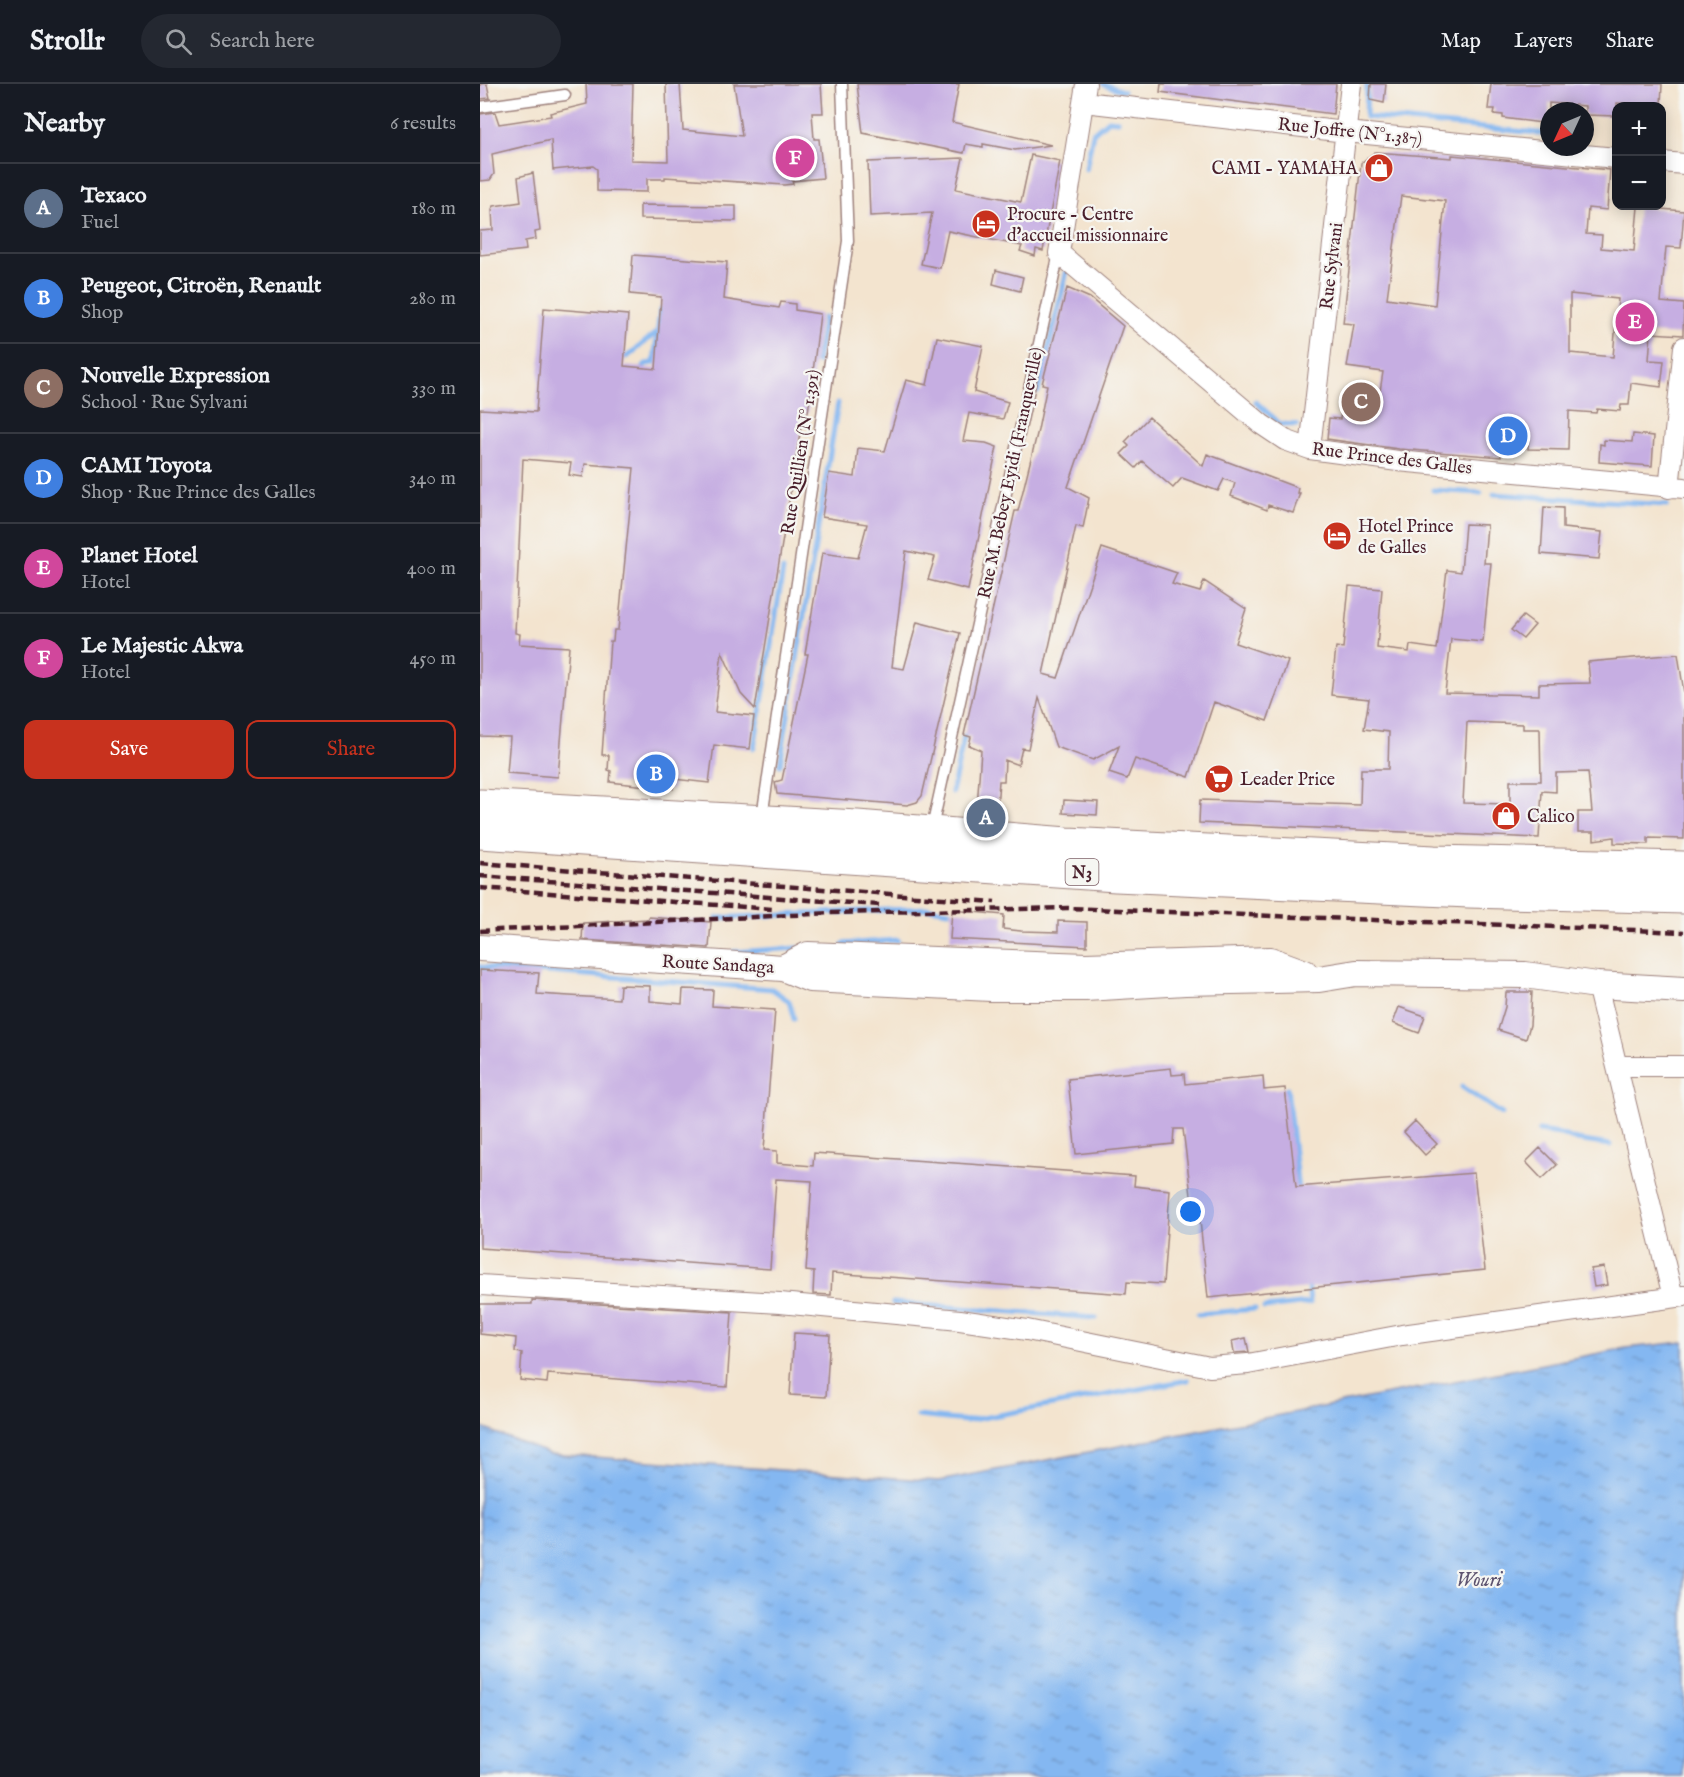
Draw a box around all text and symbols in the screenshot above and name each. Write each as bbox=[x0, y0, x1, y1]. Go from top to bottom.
search box bbox=[141, 14, 561, 68]
text: Strollr bbox=[30, 24, 105, 59]
icon: search bbox=[162, 25, 195, 58]
text: Search here bbox=[210, 27, 315, 55]
text: Map bbox=[1441, 28, 1481, 55]
text: Layers bbox=[1514, 28, 1573, 55]
text: Share bbox=[1606, 28, 1654, 55]
north arrow bbox=[1540, 102, 1594, 156]
map controls bbox=[1612, 102, 1666, 210]
button: + bbox=[1612, 102, 1666, 156]
text: Nearby bbox=[24, 107, 105, 140]
text: 6 results bbox=[390, 111, 456, 136]
street label: Rue Joffre (N°1.387) bbox=[1277, 113, 1423, 152]
pin: F bbox=[776, 136, 814, 181]
shop icon: CAMI - YAMAHA bbox=[1363, 152, 1395, 184]
button: − bbox=[1612, 156, 1666, 210]
place label: CAMI - YAMAHA bbox=[1211, 158, 1359, 181]
text: Texaco bbox=[81, 182, 147, 210]
text: A bbox=[37, 196, 50, 221]
text: 180 m bbox=[411, 196, 456, 221]
place label: Procure - Centre d'accueil missionnaire bbox=[1007, 204, 1168, 248]
hotel icon: Procure - Centre d'accueil missionnaire bbox=[970, 208, 1002, 240]
text: Fuel bbox=[81, 210, 119, 235]
street label: Rue Sylvani bbox=[1316, 221, 1349, 311]
text: Peugeot, Citroën, Renault bbox=[81, 272, 321, 300]
text: B bbox=[37, 286, 50, 311]
text: 280 m bbox=[409, 286, 456, 311]
text: Shop bbox=[81, 300, 123, 325]
pin: E bbox=[1616, 300, 1654, 344]
street label: Rue M. Bebey Eyidi (Franqueville) bbox=[974, 345, 1049, 601]
text: Nouvelle Expression bbox=[81, 362, 270, 390]
street label: Rue Quillien (N° 1.391) bbox=[777, 368, 826, 537]
text: C bbox=[36, 376, 51, 401]
text: 330 m bbox=[411, 376, 456, 401]
pin: C bbox=[1342, 380, 1380, 424]
text: School · Rue Sylvani bbox=[81, 390, 248, 415]
pin: D bbox=[1488, 414, 1528, 458]
street label: Rue Prince des Galles bbox=[1310, 438, 1473, 481]
text: CAMI Toyota bbox=[81, 452, 212, 480]
text: D bbox=[35, 466, 52, 491]
text: 340 m bbox=[409, 466, 456, 491]
text: Shop · Rue Prince des Galles bbox=[81, 480, 316, 505]
place label: Hotel Prince de Galles bbox=[1358, 516, 1454, 560]
hotel icon: Hotel Prince de Galles bbox=[1321, 520, 1353, 552]
text: Planet Hotel bbox=[81, 542, 198, 570]
text: E bbox=[37, 556, 50, 581]
text: 400 m bbox=[407, 556, 456, 581]
text: Hotel bbox=[81, 570, 130, 595]
text: Le Majestic Akwa bbox=[81, 632, 243, 660]
text: F bbox=[37, 646, 50, 671]
text: 450 m bbox=[409, 646, 456, 671]
text: Hotel bbox=[81, 660, 130, 685]
button: Save bbox=[24, 720, 234, 779]
button: Share bbox=[246, 720, 456, 779]
pin: B bbox=[636, 752, 675, 796]
supermarket icon: Leader Price bbox=[1203, 763, 1235, 795]
place label: Leader Price bbox=[1240, 769, 1335, 792]
pin: A bbox=[966, 796, 1006, 840]
shop icon: Calico bbox=[1490, 800, 1522, 832]
place label: Calico bbox=[1527, 806, 1575, 829]
road number: N3 bbox=[1066, 859, 1098, 885]
street label: Route Sandaga bbox=[661, 951, 775, 980]
your location bbox=[1176, 1197, 1205, 1226]
water label: Wouri bbox=[1456, 1568, 1503, 1593]

